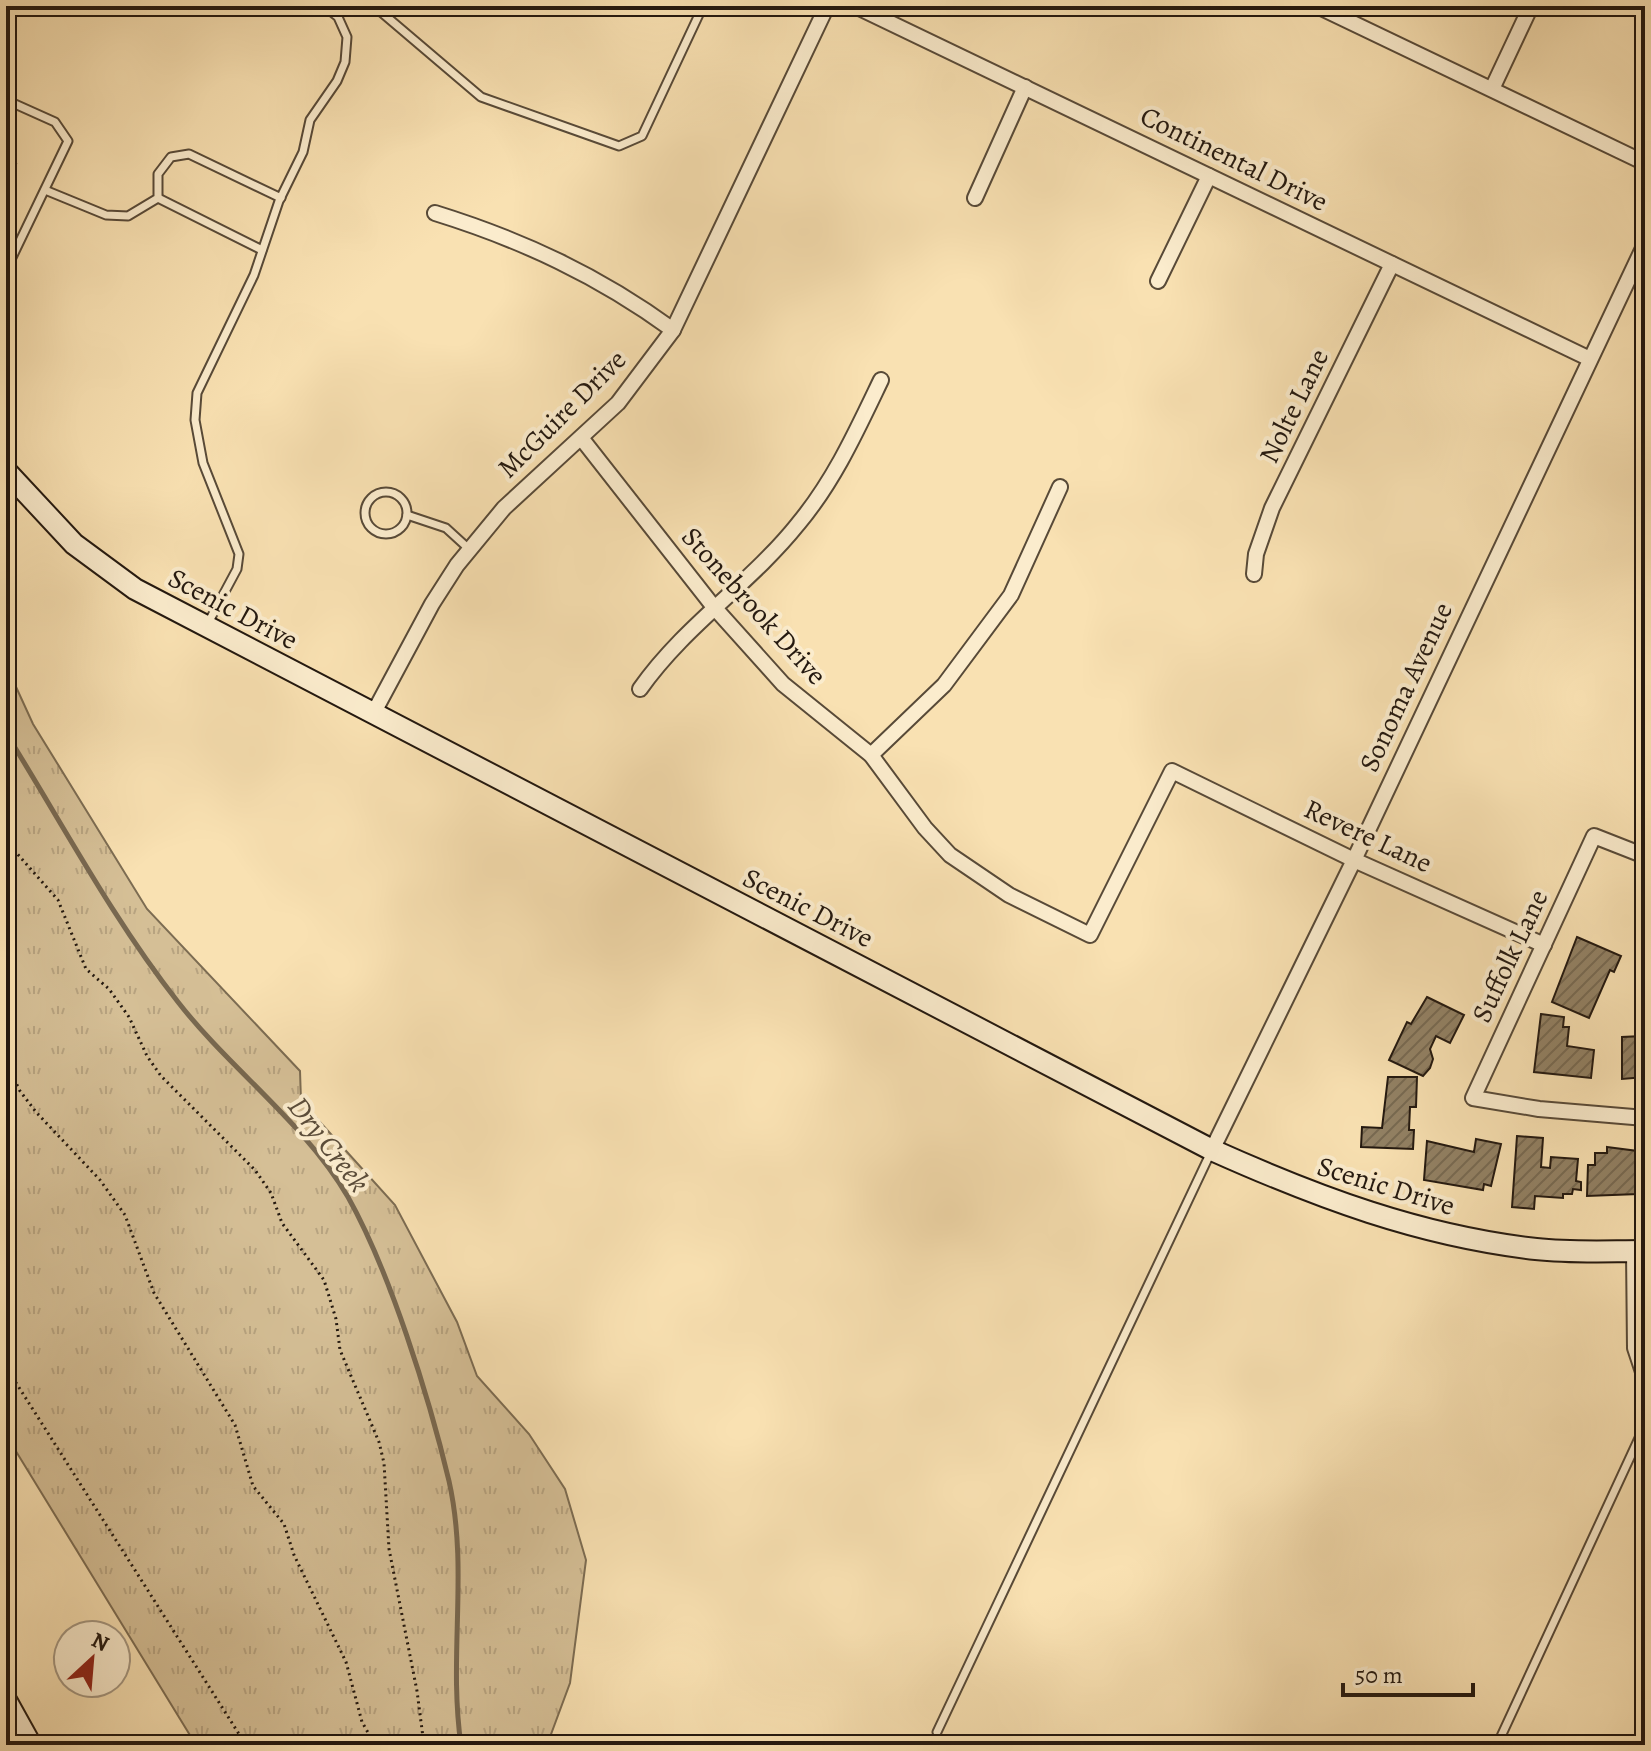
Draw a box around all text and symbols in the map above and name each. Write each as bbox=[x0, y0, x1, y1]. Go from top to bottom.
street label: Continental Drive bbox=[1134, 97, 1334, 221]
street label: McGuire Drive bbox=[489, 341, 635, 487]
street label: Nolte Lane bbox=[1250, 342, 1338, 470]
street label: Stonebrook Drive bbox=[673, 519, 835, 693]
street label: Scenic Drive bbox=[161, 559, 305, 659]
street label: Sonoma Avenue bbox=[1350, 596, 1462, 778]
street label: Revere Lane bbox=[1298, 790, 1438, 882]
street label: Scenic Drive bbox=[736, 859, 880, 957]
street label: Suffolk Lane bbox=[1463, 883, 1557, 1029]
water label: Dry Creek bbox=[279, 1088, 379, 1200]
street label: Scenic Drive bbox=[1313, 1147, 1459, 1225]
north arrow bbox=[52, 1619, 132, 1699]
text: N bbox=[87, 1625, 114, 1659]
scale bar bbox=[1343, 1647, 1473, 1697]
text: 50 m bbox=[1355, 1659, 1403, 1691]

